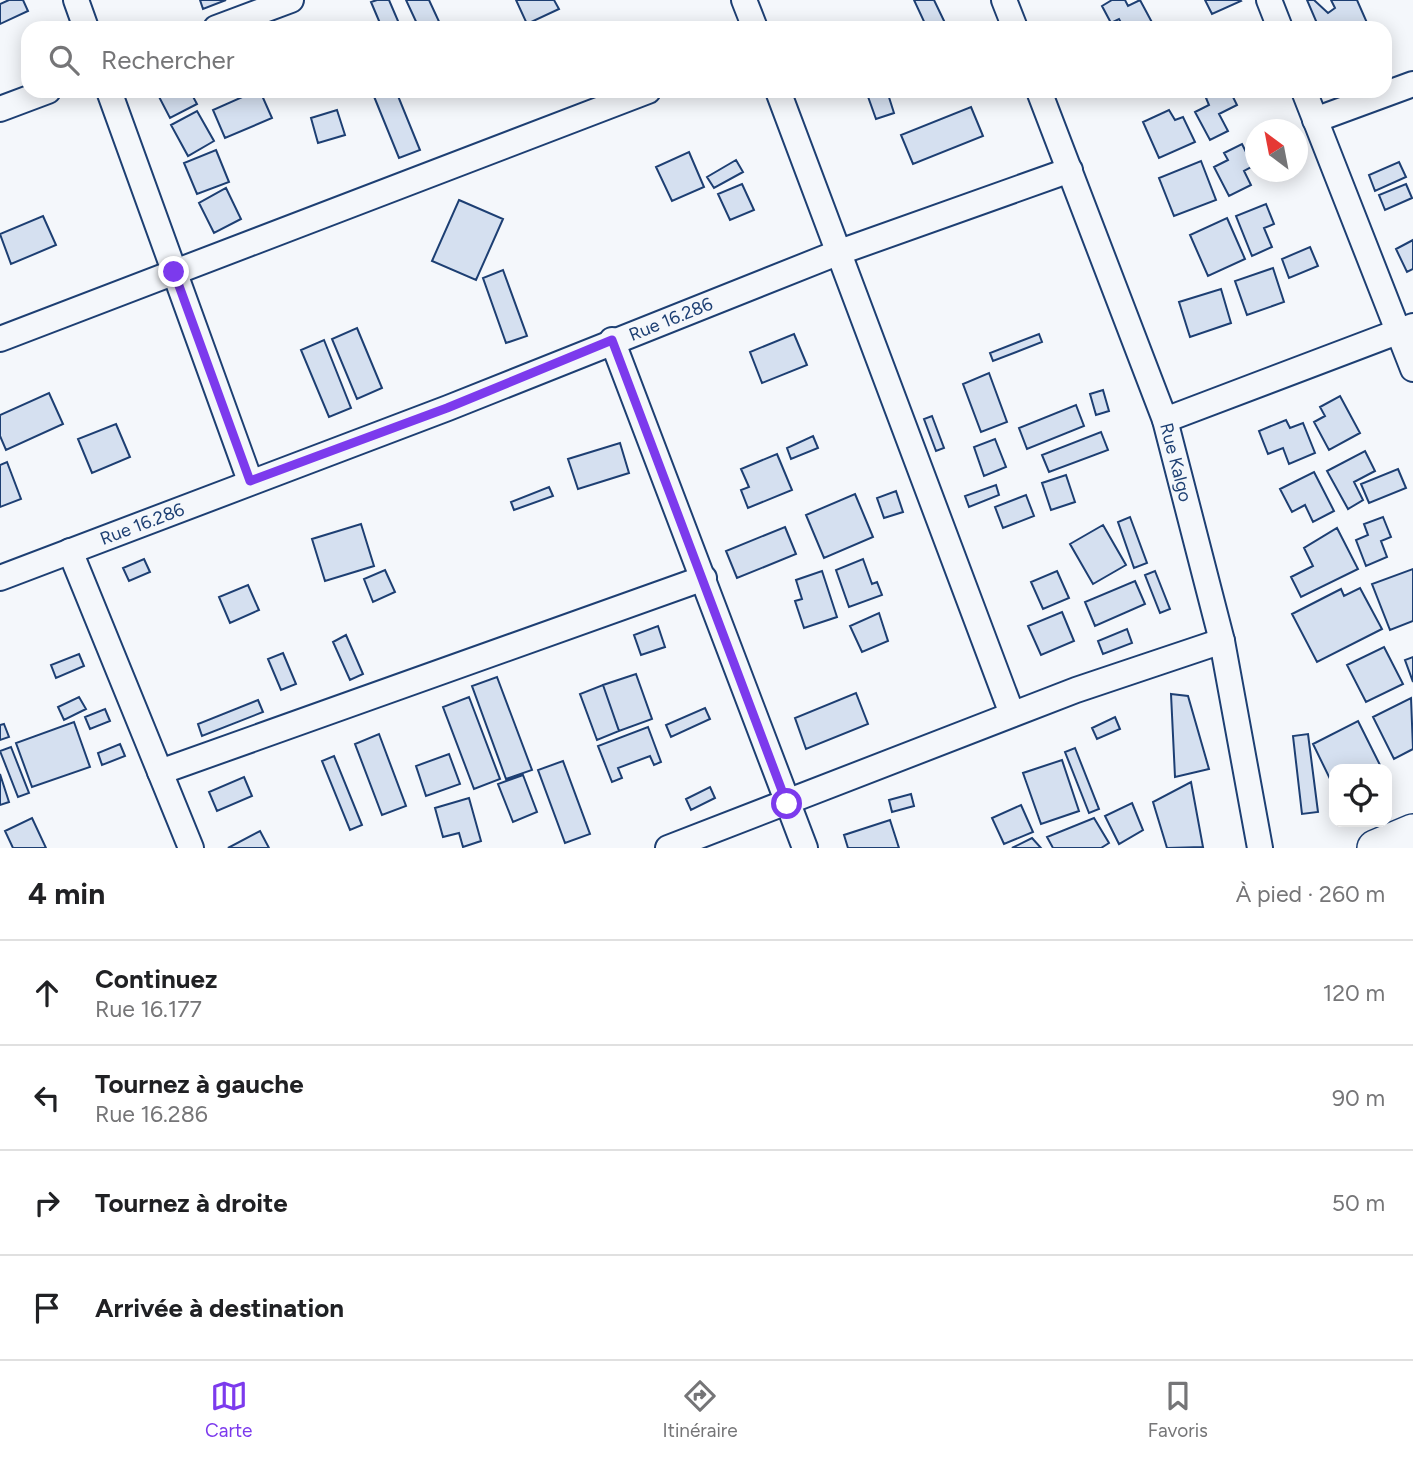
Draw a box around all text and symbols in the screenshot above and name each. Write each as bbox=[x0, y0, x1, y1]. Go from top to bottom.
search box bbox=[21, 21, 1392, 98]
icon: search bbox=[45, 41, 83, 79]
text: Rechercher bbox=[101, 44, 235, 76]
north arrow bbox=[1245, 119, 1308, 182]
route end bbox=[158, 256, 189, 287]
street label: Rue 16.286 bbox=[626, 293, 716, 346]
street label: Rue Kalgo bbox=[1155, 421, 1197, 504]
street label: Rue 16.286 bbox=[97, 498, 187, 550]
map controls bbox=[1329, 764, 1392, 827]
button: locate bbox=[1329, 764, 1392, 827]
route start bbox=[771, 788, 802, 819]
text: 4 min bbox=[28, 875, 105, 912]
text: À pied · 260 m bbox=[1236, 880, 1385, 908]
text: Continuez bbox=[95, 963, 217, 995]
icon: ahead bbox=[28, 974, 66, 1012]
text: 120 m bbox=[1323, 979, 1385, 1007]
text: Rue 16.177 bbox=[95, 995, 202, 1023]
text: Tournez à gauche bbox=[95, 1068, 304, 1100]
icon: left bbox=[28, 1079, 66, 1117]
text: 90 m bbox=[1332, 1084, 1385, 1112]
text: Rue 16.286 bbox=[95, 1100, 208, 1128]
icon: right bbox=[28, 1184, 66, 1222]
text: Tournez à droite bbox=[95, 1187, 288, 1219]
text: 50 m bbox=[1332, 1189, 1385, 1217]
icon: arrive bbox=[28, 1289, 66, 1327]
text: Arrivée à destination bbox=[95, 1292, 344, 1324]
tab: Carte bbox=[205, 1377, 252, 1442]
tab: Itinéraire bbox=[663, 1377, 738, 1442]
tab: Favoris bbox=[1148, 1377, 1208, 1442]

